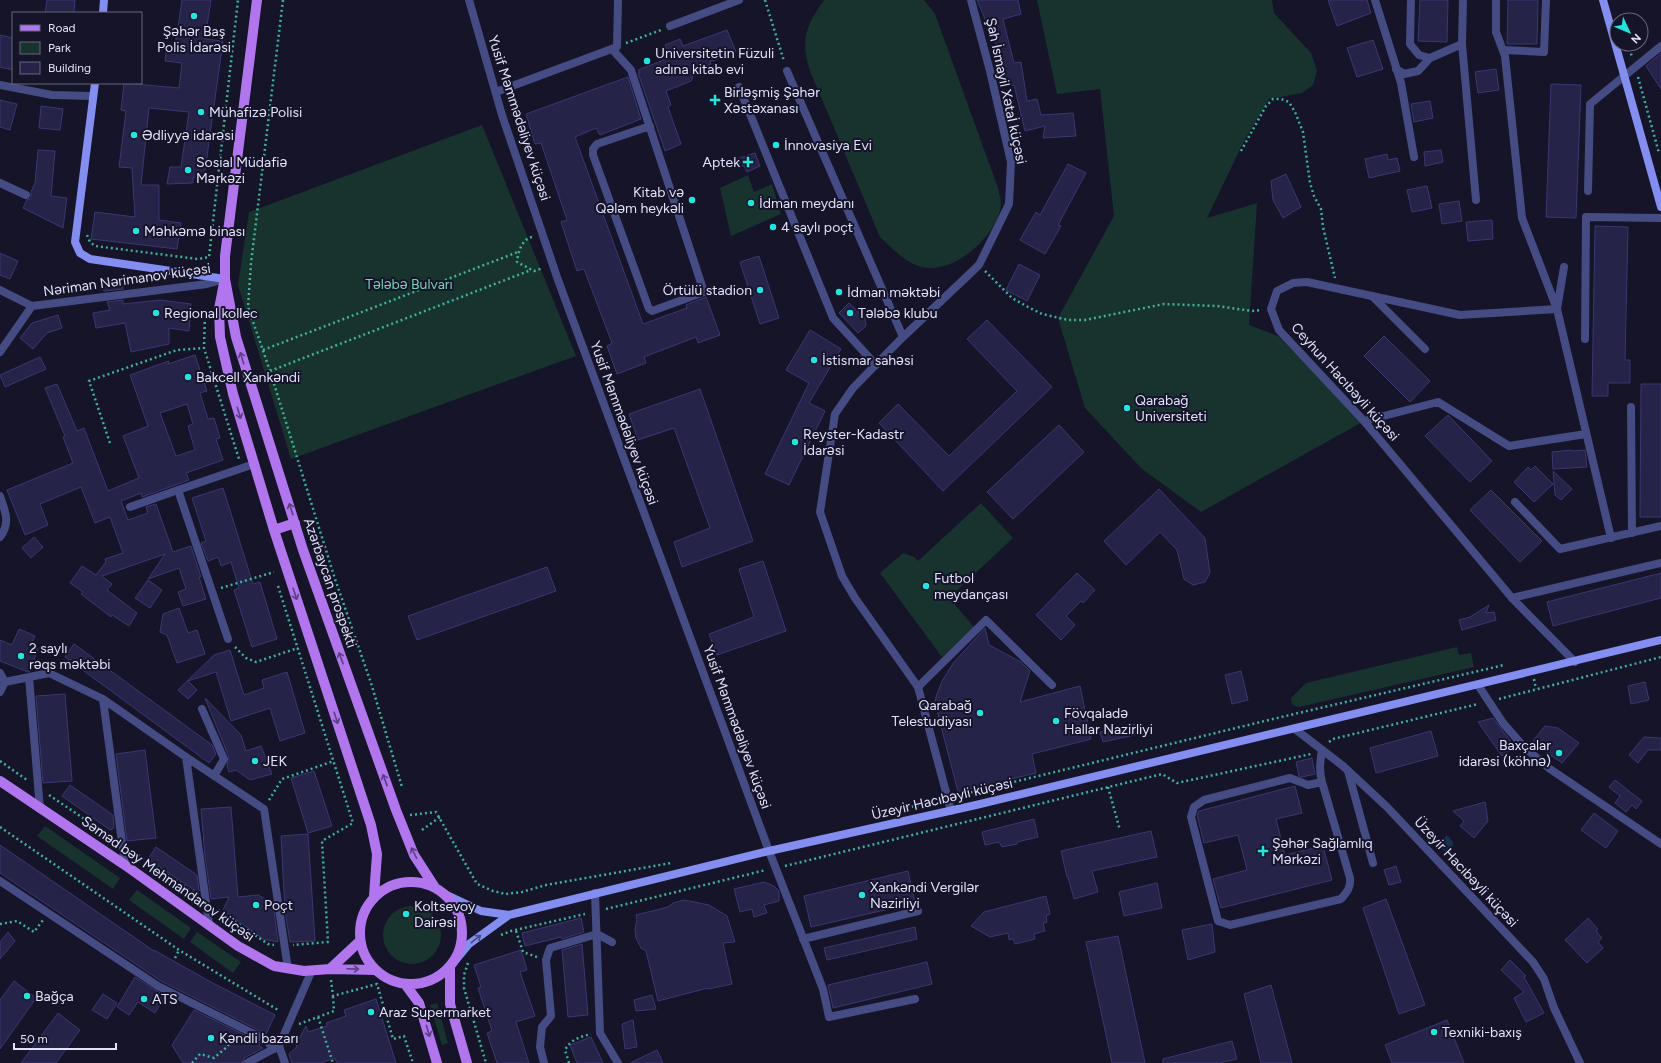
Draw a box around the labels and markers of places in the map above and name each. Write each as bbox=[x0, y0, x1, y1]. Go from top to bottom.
marker: Şəhər Baş Polis İdarəsi bbox=[189, 11, 199, 21]
place label: Şəhər Baş Polis İdarəsi bbox=[157, 23, 231, 56]
place label: Universitetin Füzuli adına kitab evi bbox=[655, 45, 774, 78]
marker: Universitetin Füzuli adına kitab evi bbox=[642, 56, 652, 66]
place label: Birləşmiş Şəhər Xəstəxanası bbox=[724, 84, 820, 117]
marker: Birləşmiş Şəhər Xəstəxanası bbox=[709, 94, 721, 106]
place label: Mühafizə Polisi bbox=[209, 104, 302, 121]
marker: Mühafizə Polisi bbox=[196, 107, 206, 117]
place label: Ədliyyə idarəsi bbox=[142, 127, 234, 144]
marker: Ədliyyə idarəsi bbox=[129, 130, 139, 140]
place label: İnnovasiya Evi bbox=[784, 137, 872, 154]
marker: İnnovasiya Evi bbox=[771, 140, 781, 150]
place label: Sosial Müdafiə Mərkəzi bbox=[196, 154, 288, 187]
place label: Aptek bbox=[703, 154, 740, 171]
marker: Aptek bbox=[743, 157, 753, 167]
marker: Sosial Müdafiə Mərkəzi bbox=[183, 165, 193, 175]
place label: Kitab və Qələm heykəli bbox=[596, 184, 684, 217]
marker: Kitab və Qələm heykəli bbox=[687, 195, 697, 205]
place label: İdman meydanı bbox=[759, 195, 854, 212]
marker: İdman meydanı bbox=[746, 198, 756, 208]
place label: 4 saylı poçt bbox=[781, 219, 853, 236]
marker: 4 saylı poçt bbox=[768, 222, 778, 232]
place label: Məhkəmə binası bbox=[144, 223, 245, 240]
marker: Məhkəmə binası bbox=[131, 226, 141, 236]
place label: Örtülü stadion bbox=[663, 282, 752, 299]
place label: İdman məktəbi bbox=[847, 284, 940, 301]
marker: Örtülü stadion bbox=[755, 285, 765, 295]
marker: İdman məktəbi bbox=[834, 287, 844, 297]
place label: Regional kollec bbox=[164, 305, 258, 322]
place label: Tələbə klubu bbox=[858, 305, 938, 322]
marker: Regional kollec bbox=[151, 308, 161, 318]
marker: Tələbə klubu bbox=[845, 308, 855, 318]
place label: İstismar sahəsi bbox=[822, 352, 914, 369]
marker: İstismar sahəsi bbox=[809, 355, 819, 365]
place label: Bakcell Xankəndi bbox=[196, 369, 300, 386]
marker: Bakcell Xankəndi bbox=[183, 372, 193, 382]
place label: Qarabağ Universiteti bbox=[1135, 392, 1207, 425]
marker: Qarabağ Universiteti bbox=[1122, 403, 1132, 413]
place label: Reyster-Kadastr İdarəsi bbox=[803, 426, 904, 459]
marker: Reyster-Kadastr İdarəsi bbox=[790, 437, 800, 447]
place label: Futbol meydançası bbox=[934, 570, 1008, 603]
marker: Futbol meydançası bbox=[921, 581, 931, 591]
place label: 2 saylı rəqs məktəbi bbox=[29, 640, 111, 673]
marker: 2 saylı rəqs məktəbi bbox=[16, 651, 26, 661]
place label: Qarabağ Telestudiyası bbox=[892, 697, 972, 730]
place label: Fövqaladə Hallar Nazirliyi bbox=[1064, 705, 1153, 738]
marker: Qarabağ Telestudiyası bbox=[975, 708, 985, 718]
marker: Fövqaladə Hallar Nazirliyi bbox=[1051, 716, 1061, 726]
place label: Baxçalar idarəsi (köhnə) bbox=[1459, 737, 1551, 770]
marker: Baxçalar idarəsi (köhnə) bbox=[1554, 748, 1564, 758]
place label: JEK bbox=[263, 753, 287, 770]
marker: JEK bbox=[250, 756, 260, 766]
place label: Şəhər Sağlamlıq Mərkəzi bbox=[1272, 835, 1373, 868]
marker: Şəhər Sağlamlıq Mərkəzi bbox=[1257, 845, 1269, 857]
place label: Xankəndi Vergilər Nazirliyi bbox=[870, 879, 979, 912]
marker: Xankəndi Vergilər Nazirliyi bbox=[857, 890, 867, 900]
place label: Poçt bbox=[264, 897, 293, 914]
place label: Koltsevoy Dairəsi bbox=[414, 898, 476, 931]
marker: Poçt bbox=[251, 900, 261, 910]
marker: Koltsevoy Dairəsi bbox=[401, 909, 411, 919]
place label: Bağça bbox=[35, 988, 74, 1005]
marker: Bağça bbox=[22, 991, 32, 1001]
place label: ATS bbox=[152, 991, 178, 1008]
marker: ATS bbox=[139, 994, 149, 1004]
place label: Araz Supermarket bbox=[379, 1004, 491, 1021]
marker: Araz Supermarket bbox=[366, 1007, 376, 1017]
place label: Texniki-baxış bbox=[1442, 1024, 1522, 1041]
marker: Texniki-baxış bbox=[1429, 1027, 1439, 1037]
place label: Kəndli bazarı bbox=[219, 1030, 298, 1047]
marker: Kəndli bazarı bbox=[206, 1033, 216, 1043]

